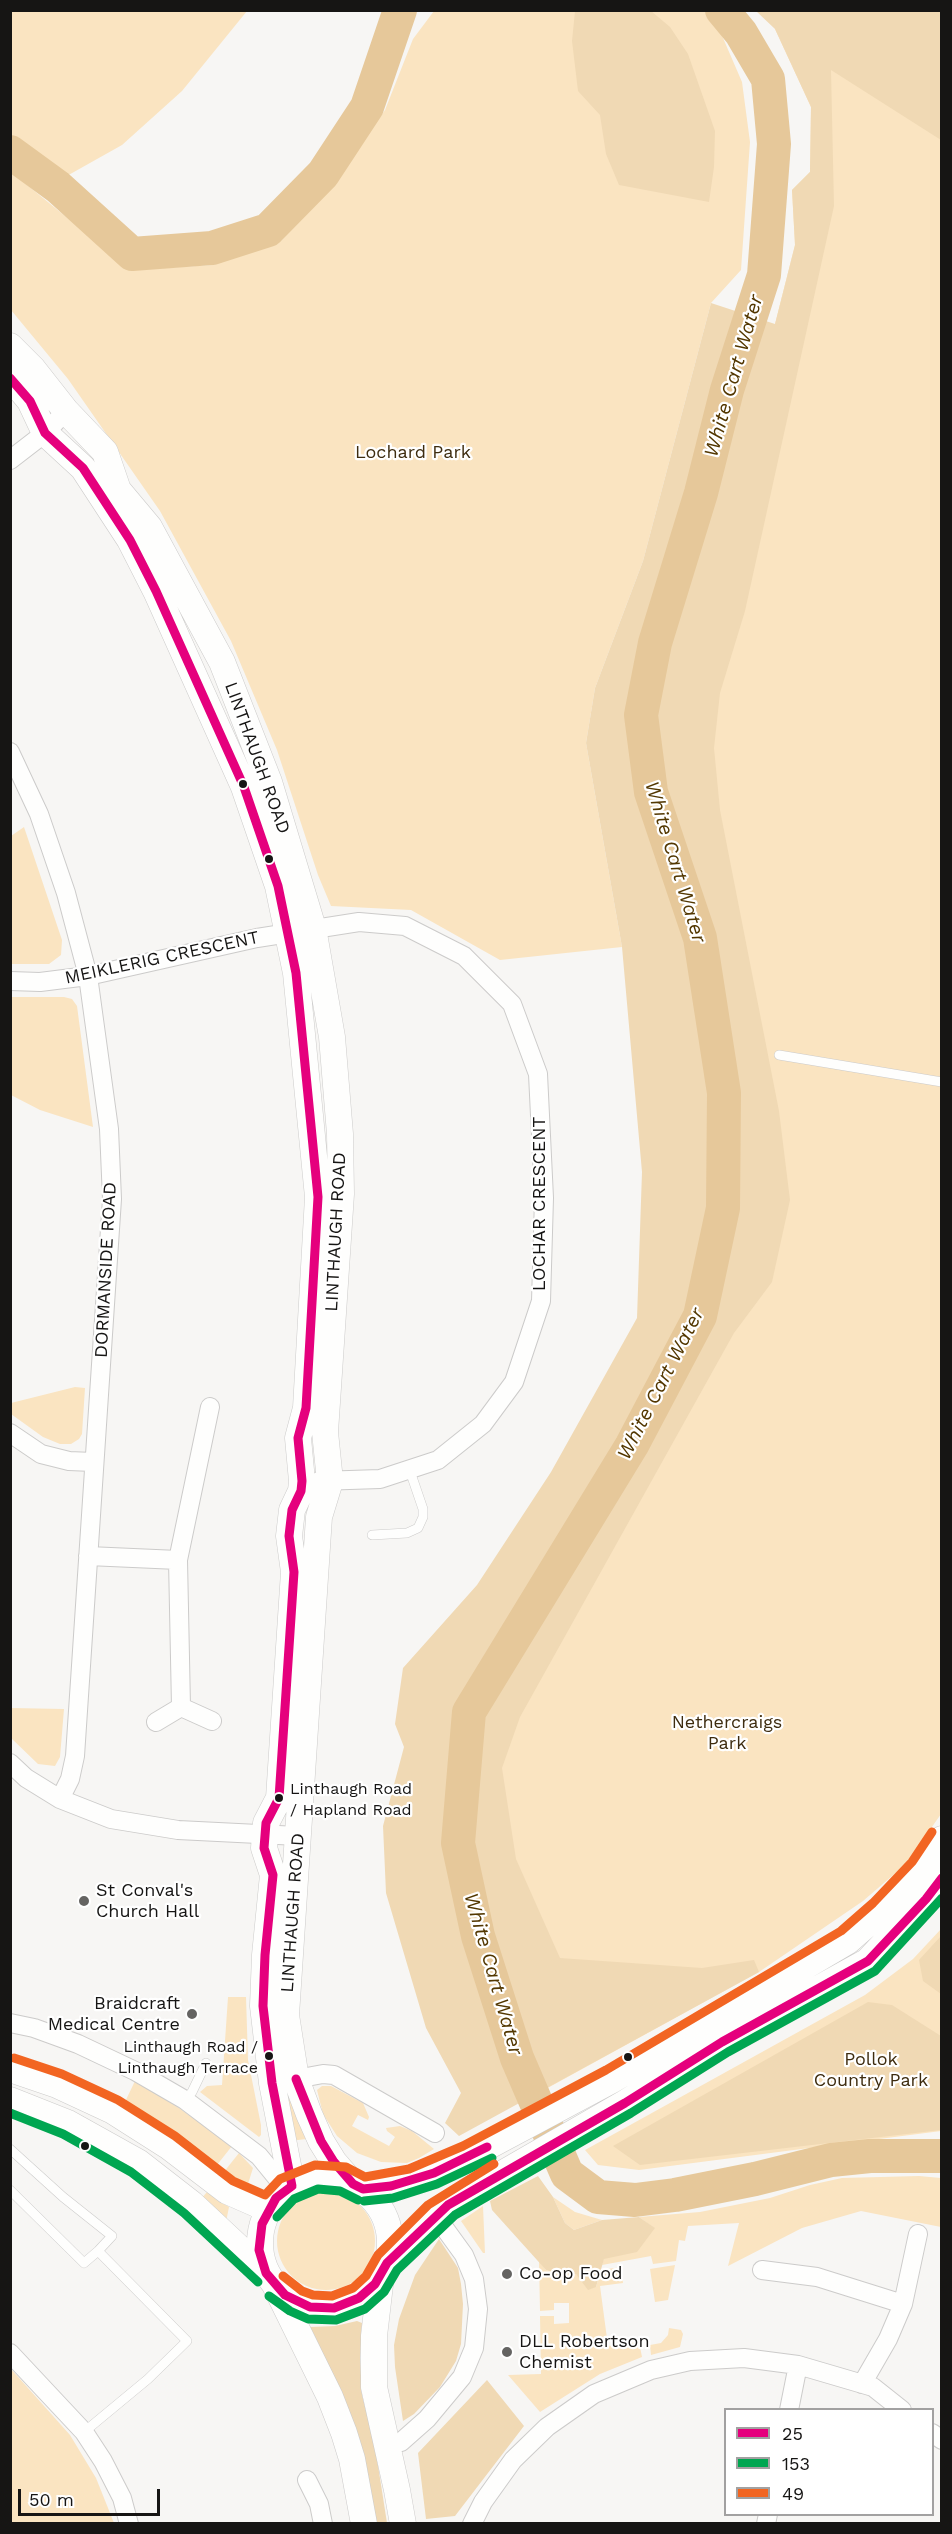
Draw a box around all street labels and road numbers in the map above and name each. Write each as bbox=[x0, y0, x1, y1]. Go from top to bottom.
street label: LINTHAUGH ROAD bbox=[220, 679, 294, 837]
street label: MEIKLERIG CRESCENT bbox=[63, 927, 261, 989]
street label: LOCHAR CRESCENT bbox=[529, 1117, 551, 1291]
street label: LINTHAUGH ROAD bbox=[321, 1152, 351, 1312]
street label: DORMANSIDE ROAD bbox=[91, 1181, 121, 1359]
street label: LINTHAUGH ROAD bbox=[277, 1833, 309, 1993]

